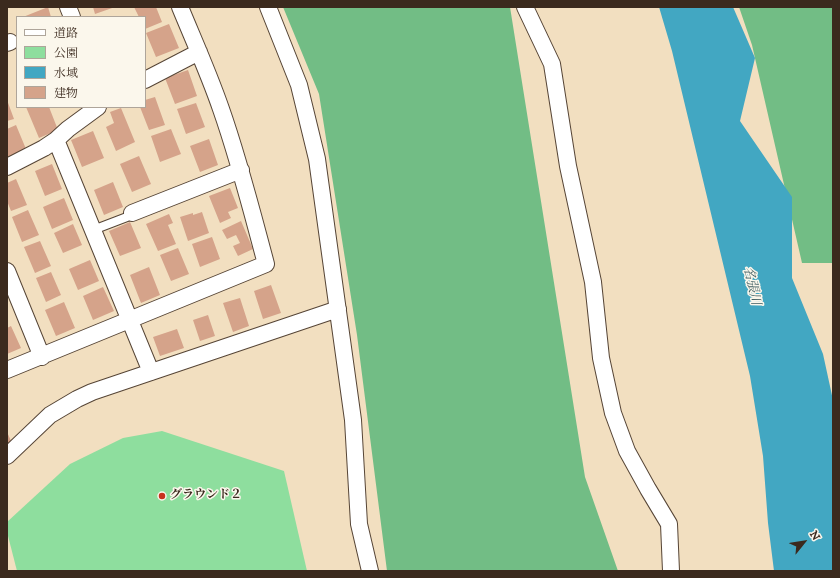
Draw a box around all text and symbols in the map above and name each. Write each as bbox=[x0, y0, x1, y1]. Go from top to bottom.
legend bbox=[16, 16, 146, 108]
text: 道路 bbox=[54, 26, 78, 41]
text: 公園 bbox=[54, 46, 78, 61]
text: 水域 bbox=[54, 66, 78, 81]
text: 建物 bbox=[54, 86, 78, 101]
water label: 名張川 bbox=[739, 265, 763, 307]
place label: グラウンド２ bbox=[170, 489, 242, 503]
marker: グラウンド２ bbox=[157, 491, 167, 501]
north arrow bbox=[784, 522, 824, 562]
text: N bbox=[806, 529, 823, 543]

